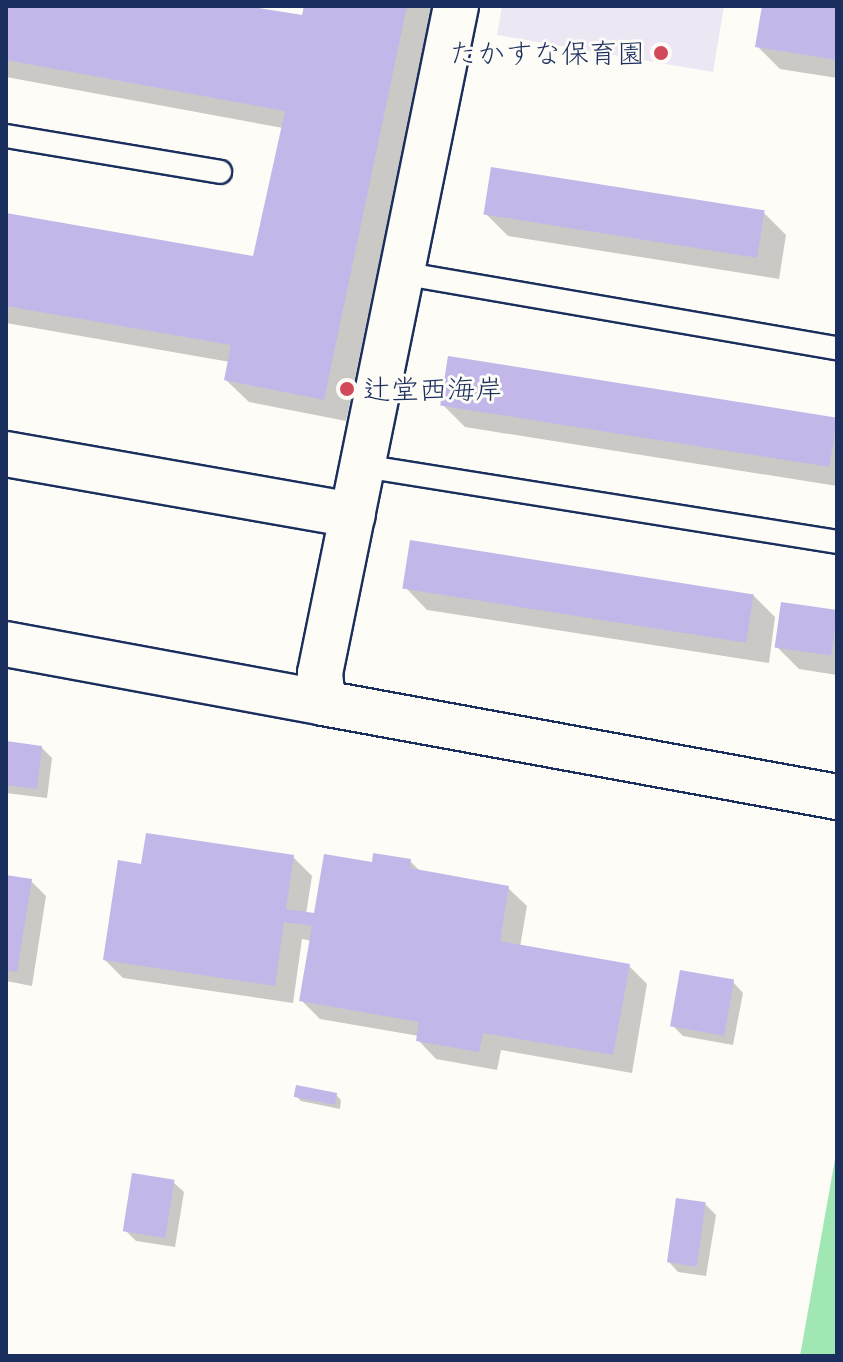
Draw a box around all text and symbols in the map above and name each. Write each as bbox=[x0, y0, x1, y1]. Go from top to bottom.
place label: たかすな保育園 bbox=[449, 36, 645, 70]
marker: たかすな保育園 bbox=[652, 44, 670, 62]
place label: 辻堂西海岸 bbox=[363, 372, 503, 406]
marker: 辻堂西海岸 bbox=[338, 380, 356, 398]

